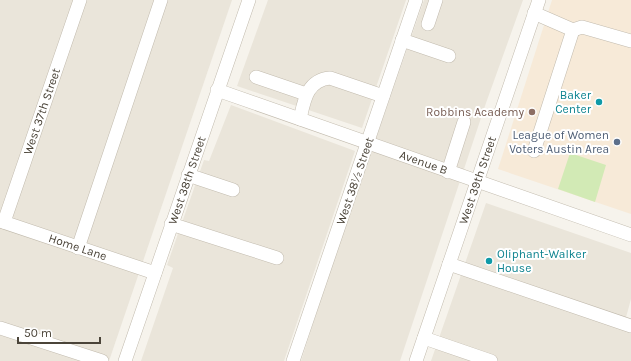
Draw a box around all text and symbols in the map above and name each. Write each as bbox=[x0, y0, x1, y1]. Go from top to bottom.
street label: West 37th Street bbox=[21, 66, 63, 156]
place label: Baker Center bbox=[555, 88, 592, 116]
marker: Baker Center bbox=[594, 97, 604, 107]
place label: Robbins Academy bbox=[426, 105, 524, 119]
marker: Robbins Academy bbox=[527, 107, 537, 117]
place label: League of Women Voters Austin Area bbox=[509, 128, 609, 156]
street label: West 38th Street bbox=[165, 134, 209, 226]
street label: West 39th Street bbox=[456, 134, 499, 226]
street label: West 38½ Street bbox=[333, 135, 377, 227]
marker: League of Women Voters Austin Area bbox=[612, 137, 622, 147]
street label: Avenue B bbox=[398, 148, 450, 177]
street label: Home Lane bbox=[47, 231, 109, 263]
place label: Oliphant-Walker House bbox=[497, 247, 587, 275]
marker: Oliphant-Walker House bbox=[484, 256, 494, 266]
scale bar bbox=[18, 319, 100, 345]
text: 50 m bbox=[24, 326, 52, 340]

